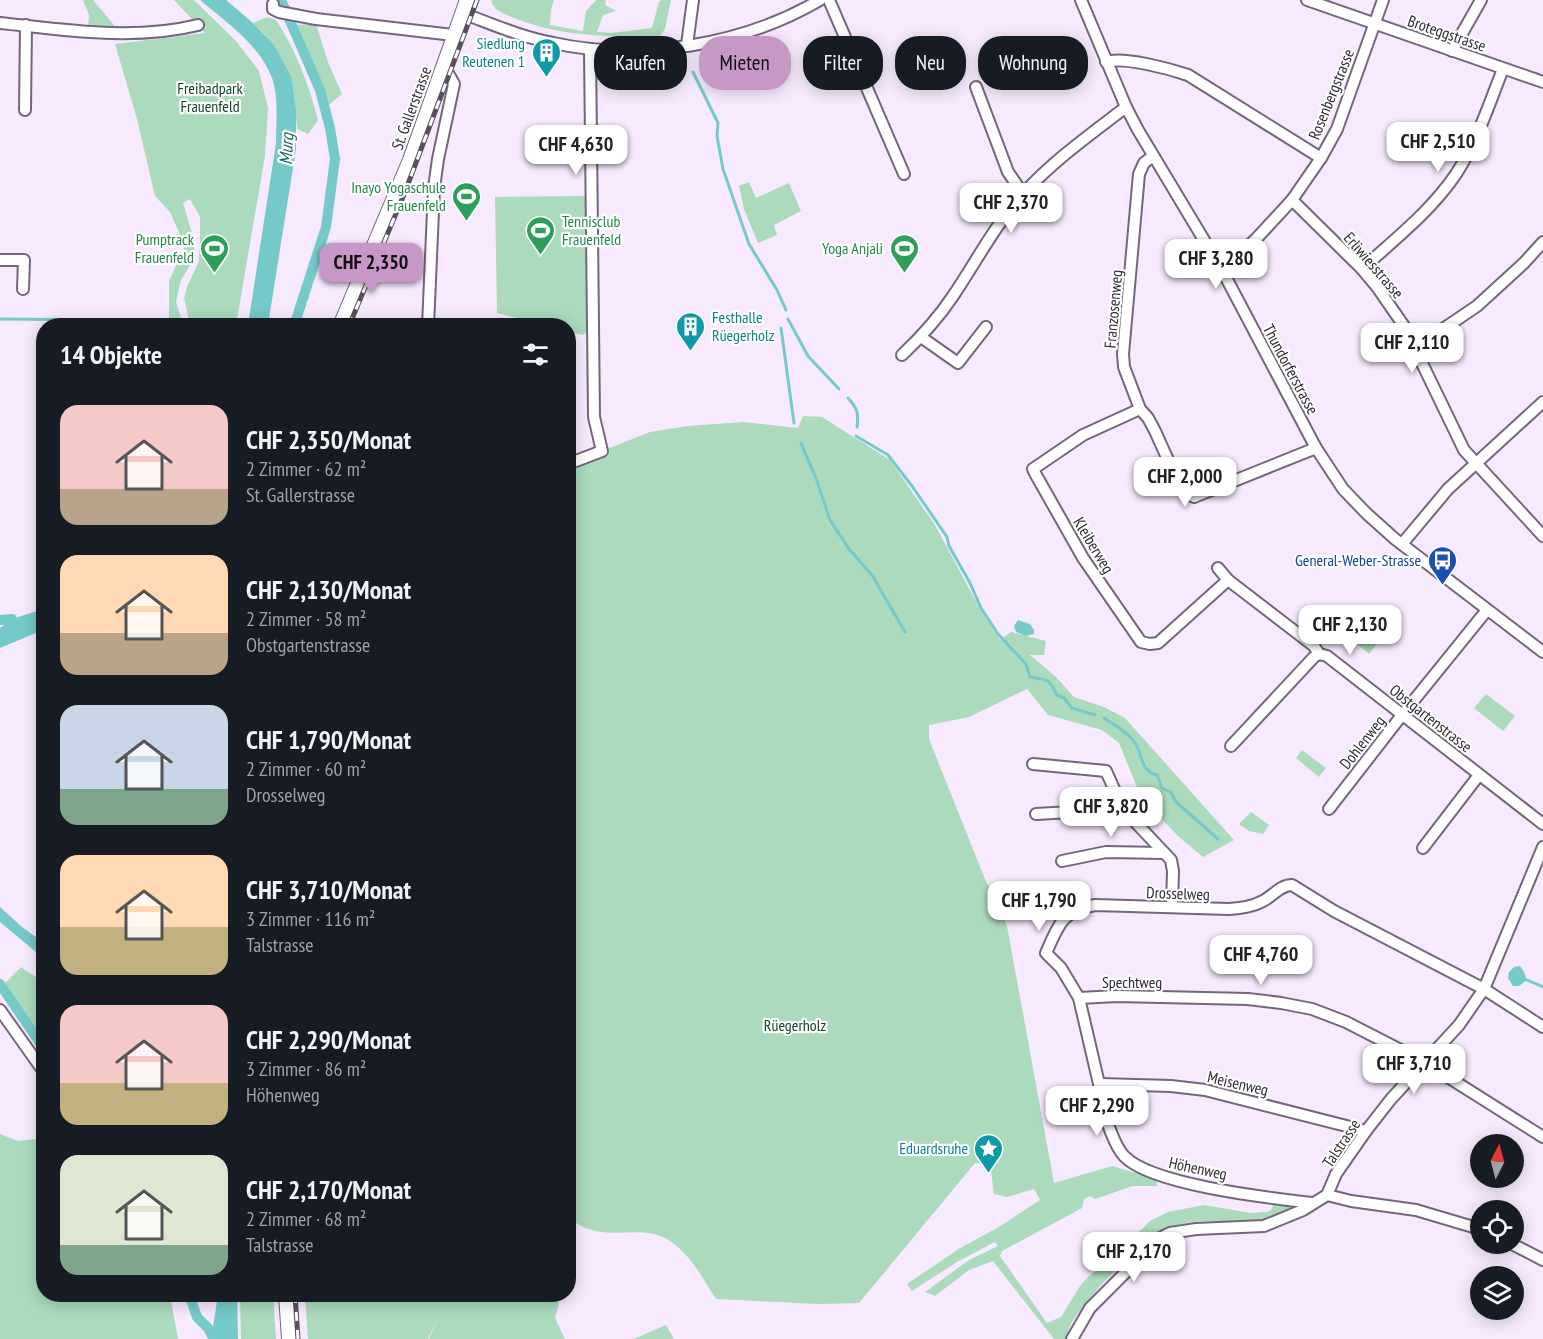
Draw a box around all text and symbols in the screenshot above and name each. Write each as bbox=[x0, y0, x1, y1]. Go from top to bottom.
street label: Broteggstrasse bbox=[1405, 10, 1489, 56]
place label: Siedlung Reutenen 1 bbox=[462, 33, 525, 71]
building icon: Siedlung Reutenen 1 bbox=[530, 36, 562, 78]
chip: Kaufen bbox=[594, 36, 687, 90]
chip: Mieten bbox=[699, 36, 791, 90]
chip: Filter bbox=[803, 36, 883, 90]
chip: Neu bbox=[895, 36, 966, 90]
chip: Wohnung bbox=[978, 36, 1088, 90]
street label: Rosenbergstrasse bbox=[1304, 46, 1358, 142]
street label: St. Gallerstrasse bbox=[387, 64, 435, 152]
park label: Freibadpark Frauenfeld bbox=[177, 78, 243, 116]
pin: CHF 2,510 bbox=[1369, 122, 1507, 173]
pin: CHF 4,630 bbox=[507, 125, 645, 176]
text: CHF 2,510 bbox=[1401, 128, 1475, 154]
water label: Murg bbox=[274, 131, 298, 166]
text: CHF 4,630 bbox=[539, 131, 613, 157]
place label: Inayo Yogaschule Frauenfeld bbox=[351, 177, 446, 215]
sports icon: Inayo Yogaschule Frauenfeld bbox=[451, 180, 483, 222]
pin: CHF 2,370 bbox=[942, 183, 1080, 234]
text: CHF 2,370 bbox=[974, 189, 1048, 215]
place label: Tennisclub Frauenfeld bbox=[562, 211, 621, 249]
sports icon: Tennisclub Frauenfeld bbox=[525, 214, 557, 256]
street label: Erliwiesstrasse bbox=[1340, 228, 1408, 302]
place label: Pumptrack Frauenfeld bbox=[135, 229, 195, 267]
sports icon: Pumptrack Frauenfeld bbox=[199, 232, 231, 274]
sports icon: Yoga Anjali bbox=[888, 232, 920, 274]
place label: Yoga Anjali bbox=[822, 238, 883, 258]
pin: CHF 3,280 bbox=[1147, 239, 1285, 290]
pin: CHF 2,350 bbox=[302, 243, 440, 294]
text: CHF 3,280 bbox=[1179, 245, 1253, 271]
text: CHF 2,350 bbox=[334, 249, 408, 275]
street label: Franzosenweg bbox=[1100, 269, 1126, 349]
place label: Festhalle Rüegerholz bbox=[712, 307, 775, 345]
building icon: Festhalle Rüegerholz bbox=[675, 310, 707, 352]
street label: Thundorferstrasse bbox=[1259, 320, 1323, 418]
pin: CHF 2,110 bbox=[1343, 323, 1481, 374]
text: CHF 2,110 bbox=[1375, 329, 1449, 355]
text: 14 Objekte bbox=[60, 338, 162, 371]
icon: filters bbox=[519, 338, 552, 371]
text: CHF 2,350/Monat bbox=[246, 423, 411, 456]
icon: home bbox=[108, 429, 180, 501]
text: 2 Zimmer · 62 m² bbox=[246, 456, 366, 482]
pin: CHF 2,000 bbox=[1116, 457, 1254, 508]
text: CHF 2,000 bbox=[1148, 463, 1222, 489]
text: St. Gallerstrasse bbox=[246, 482, 355, 508]
street label: Kleiberweg bbox=[1069, 513, 1119, 577]
bus stop icon: General-Weber-Strasse bbox=[1426, 544, 1458, 586]
place label: General-Weber-Strasse bbox=[1295, 550, 1421, 570]
text: CHF 2,130/Monat bbox=[246, 573, 411, 606]
icon: home bbox=[108, 579, 180, 651]
pin: CHF 2,130 bbox=[1281, 605, 1419, 656]
text: 2 Zimmer · 58 m² bbox=[246, 606, 366, 632]
text: CHF 2,130 bbox=[1313, 611, 1387, 637]
text: Obstgartenstrasse bbox=[246, 632, 370, 658]
street label: Obstgartenstrasse bbox=[1386, 680, 1476, 756]
street label: Dohlenweg bbox=[1335, 711, 1389, 773]
text: CHF 1,790/Monat bbox=[246, 723, 411, 756]
icon: home bbox=[108, 729, 180, 801]
text: 2 Zimmer · 60 m² bbox=[246, 756, 366, 782]
text: Drosselweg bbox=[246, 782, 325, 808]
pin: CHF 3,820 bbox=[1042, 787, 1180, 838]
text: CHF 3,820 bbox=[1074, 793, 1148, 819]
text: CHF 3,710/Monat bbox=[246, 873, 411, 906]
icon: home bbox=[108, 879, 180, 951]
pin: CHF 1,790 bbox=[970, 881, 1108, 932]
street label: Drosselweg bbox=[1146, 882, 1210, 904]
text: CHF 1,790 bbox=[1002, 887, 1076, 913]
text: 3 Zimmer · 116 m² bbox=[246, 906, 375, 932]
text: Talstrasse bbox=[246, 932, 313, 958]
pin: CHF 4,760 bbox=[1192, 935, 1330, 986]
text: CHF 4,760 bbox=[1224, 941, 1298, 967]
street label: Spechtweg bbox=[1102, 972, 1162, 992]
park label: Rüegerholz bbox=[764, 1015, 826, 1035]
text: CHF 2,290/Monat bbox=[246, 1023, 411, 1056]
icon: home bbox=[108, 1029, 180, 1101]
pin: CHF 3,710 bbox=[1345, 1044, 1483, 1095]
text: CHF 3,710 bbox=[1377, 1050, 1451, 1076]
text: 3 Zimmer · 86 m² bbox=[246, 1056, 366, 1082]
street label: Meisenweg bbox=[1206, 1066, 1270, 1100]
text: Höhenweg bbox=[246, 1082, 320, 1108]
pin: CHF 2,290 bbox=[1028, 1086, 1166, 1137]
text: CHF 2,290 bbox=[1060, 1092, 1134, 1118]
street label: Talstrasse bbox=[1318, 1115, 1364, 1171]
place icon: Eduardsruhe bbox=[973, 1132, 1005, 1174]
north arrow bbox=[1470, 1134, 1524, 1188]
map controls bbox=[1470, 1134, 1524, 1320]
place label: Eduardsruhe bbox=[899, 1138, 968, 1158]
street label: Höhenweg bbox=[1167, 1152, 1229, 1184]
text: CHF 2,170/Monat bbox=[246, 1173, 411, 1206]
icon: home bbox=[108, 1179, 180, 1251]
button: locate bbox=[1470, 1200, 1524, 1254]
text: 2 Zimmer · 68 m² bbox=[246, 1206, 366, 1232]
text: Talstrasse bbox=[246, 1232, 313, 1258]
pin: CHF 2,170 bbox=[1065, 1232, 1203, 1283]
text: CHF 2,170 bbox=[1097, 1238, 1171, 1264]
button: layers bbox=[1470, 1266, 1524, 1320]

